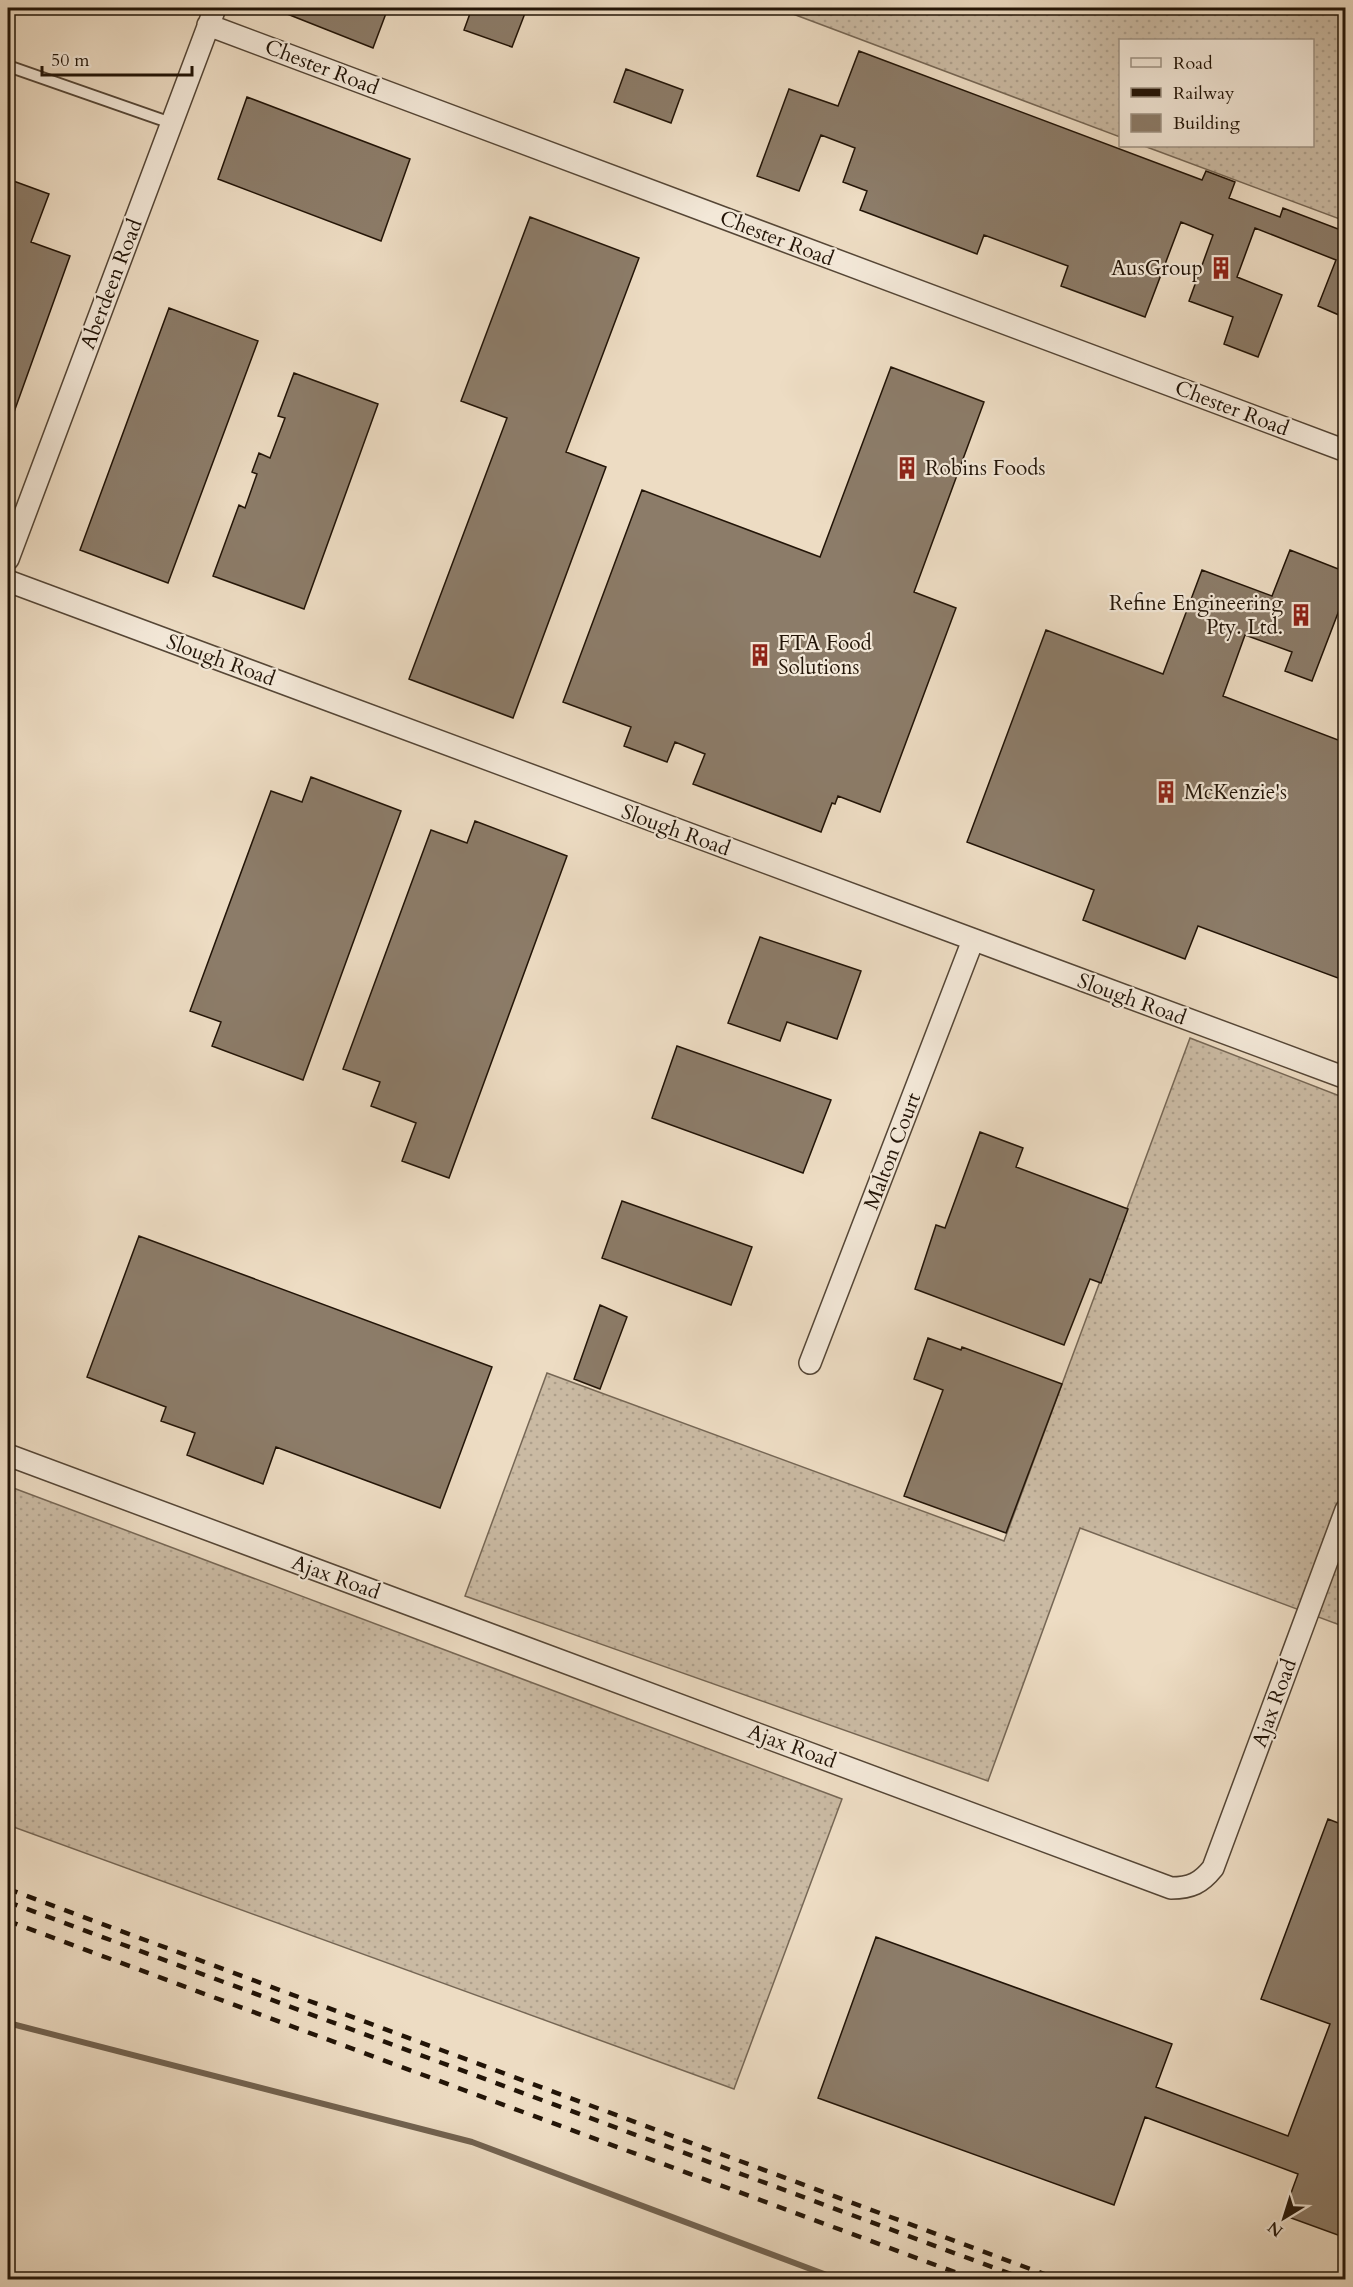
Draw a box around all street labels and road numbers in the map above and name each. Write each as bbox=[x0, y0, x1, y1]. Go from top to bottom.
street label: Chester Road bbox=[261, 32, 383, 102]
street label: Chester Road bbox=[716, 203, 838, 273]
street label: Aberdeen Road bbox=[73, 215, 150, 354]
street label: Chester Road bbox=[1171, 373, 1293, 443]
street label: Slough Road bbox=[162, 627, 279, 694]
street label: Slough Road bbox=[617, 797, 734, 864]
street label: Slough Road bbox=[1073, 966, 1190, 1033]
street label: Malton Court bbox=[857, 1088, 928, 1214]
street label: Ajax Road bbox=[288, 1548, 384, 1607]
street label: Ajax Road bbox=[1245, 1655, 1304, 1751]
street label: Ajax Road bbox=[744, 1717, 840, 1776]

